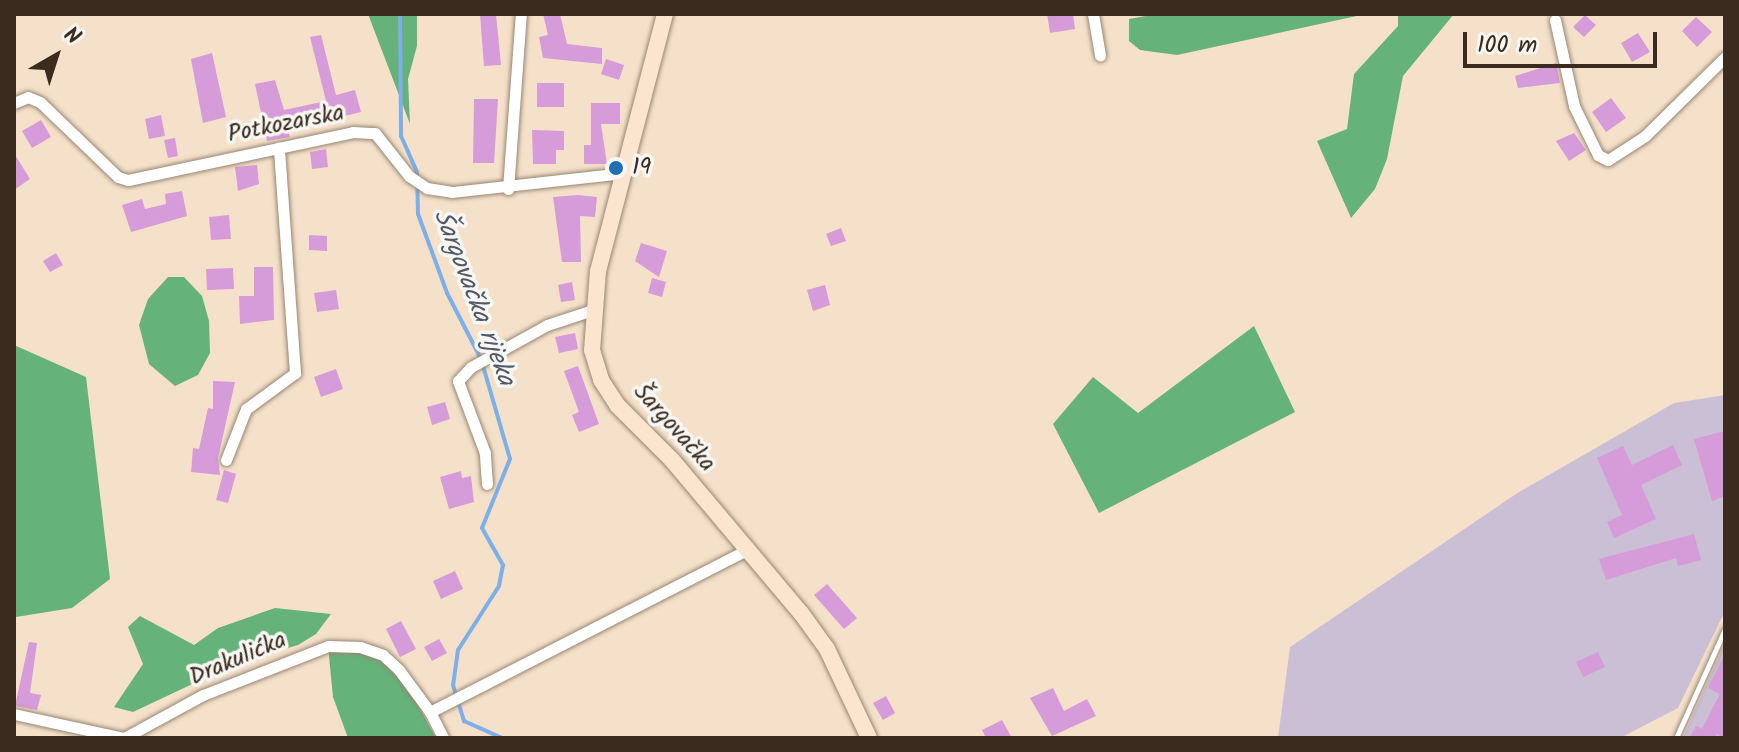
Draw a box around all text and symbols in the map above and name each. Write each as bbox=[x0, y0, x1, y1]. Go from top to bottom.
north arrow bbox=[16, 16, 96, 96]
scale bar bbox=[1467, 16, 1661, 66]
text: N bbox=[55, 19, 88, 55]
text: 100 m bbox=[1477, 26, 1537, 65]
street label: Potkozarska bbox=[225, 99, 347, 149]
place label: 19 bbox=[632, 154, 651, 182]
marker: 19 bbox=[607, 159, 625, 177]
water label: Šargovačka rijeka bbox=[425, 206, 521, 390]
street label: Šargovačka bbox=[627, 378, 721, 478]
street label: Drakulićka bbox=[185, 626, 291, 692]

